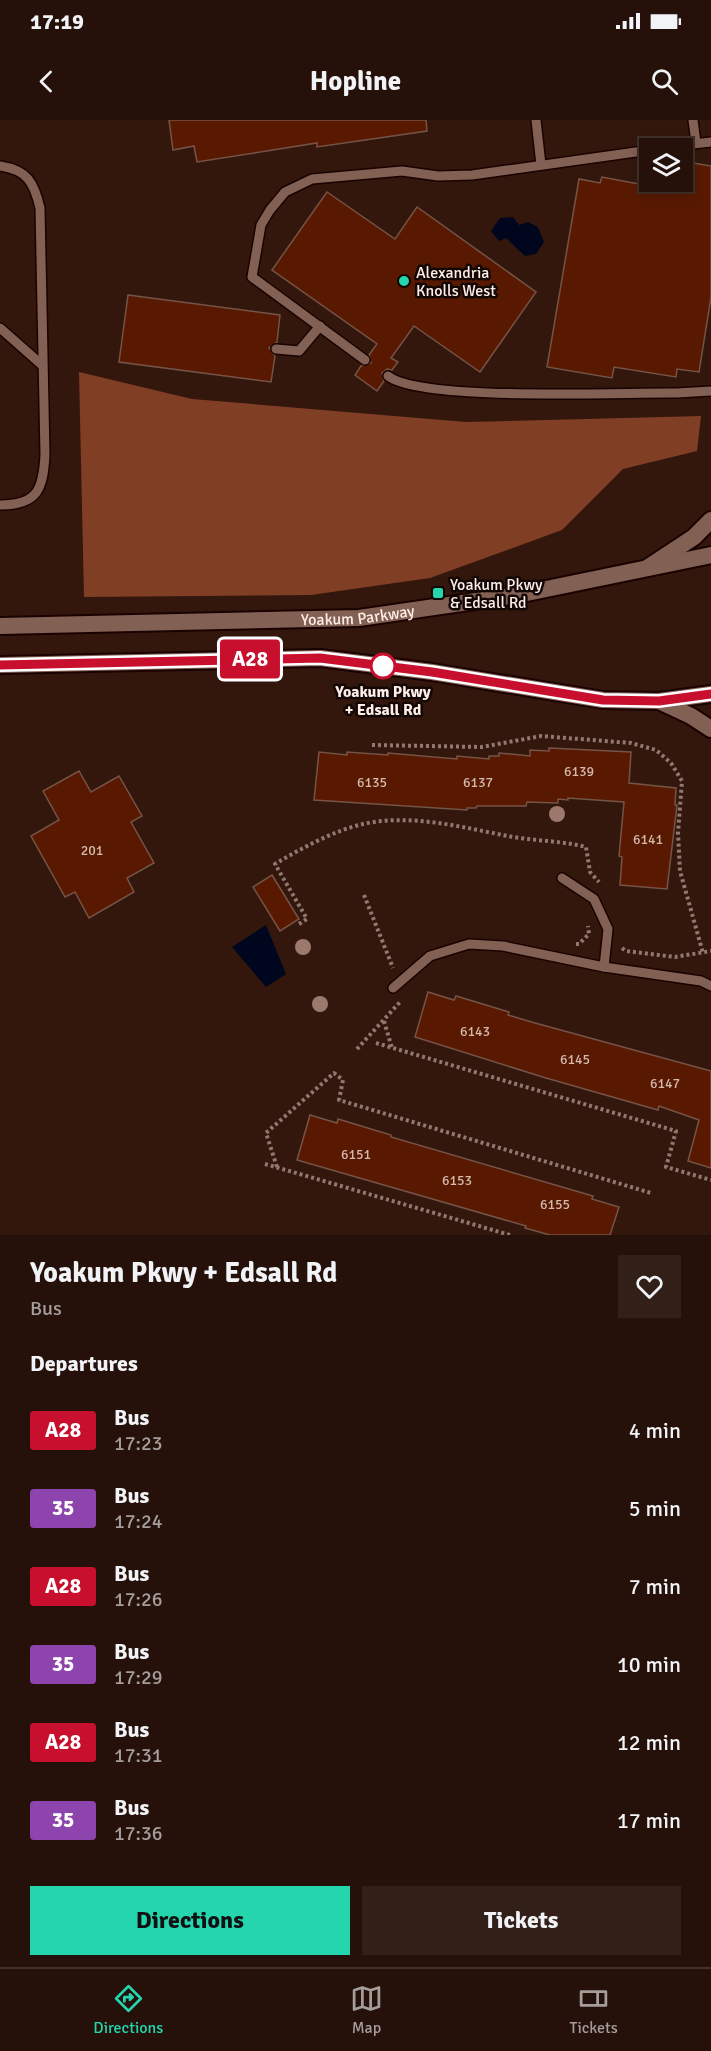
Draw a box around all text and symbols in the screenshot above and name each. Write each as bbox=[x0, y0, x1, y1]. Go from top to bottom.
text: 17:19 bbox=[30, 8, 84, 35]
icon: back bbox=[30, 65, 63, 98]
text: Hopline bbox=[310, 65, 401, 98]
icon: search bbox=[648, 65, 681, 98]
map controls bbox=[639, 138, 693, 192]
button: layers bbox=[639, 138, 693, 192]
place label: Alexandria Knolls West bbox=[416, 263, 496, 301]
marker: Alexandria Knolls West bbox=[397, 274, 411, 288]
place label: Yoakum Pkwy & Edsall Rd bbox=[450, 575, 543, 613]
marker: Yoakum Pkwy & Edsall Rd bbox=[431, 586, 445, 600]
street label: Yoakum Parkway bbox=[301, 601, 416, 630]
line badge: A28 bbox=[216, 640, 284, 678]
text: A28 bbox=[232, 646, 268, 672]
marker: Yoakum Pkwy + Edsall Rd bbox=[370, 653, 396, 679]
place label: Yoakum Pkwy + Edsall Rd bbox=[334, 682, 431, 720]
house number: 6139 bbox=[564, 763, 594, 780]
house number: 6135 bbox=[357, 774, 387, 791]
house number: 6137 bbox=[463, 774, 493, 791]
house number: 6141 bbox=[633, 831, 663, 848]
house number: 201 bbox=[81, 842, 103, 859]
house number: 6143 bbox=[460, 1023, 490, 1040]
house number: 6145 bbox=[560, 1051, 590, 1068]
house number: 6147 bbox=[650, 1075, 680, 1092]
house number: 6151 bbox=[341, 1146, 371, 1163]
house number: 6153 bbox=[442, 1172, 472, 1189]
house number: 6155 bbox=[540, 1196, 570, 1213]
button: heart bbox=[618, 1255, 681, 1318]
text: Yoakum Pkwy + Edsall Rd bbox=[30, 1256, 337, 1290]
text: Bus bbox=[30, 1296, 62, 1321]
text: Departures bbox=[30, 1350, 138, 1377]
text: Bus bbox=[114, 1404, 149, 1431]
text: A28 bbox=[45, 1417, 81, 1443]
text: 4 min bbox=[629, 1417, 681, 1444]
text: 17:23 bbox=[114, 1431, 163, 1456]
text: Bus bbox=[114, 1482, 149, 1509]
text: 35 bbox=[52, 1495, 74, 1521]
text: 5 min bbox=[629, 1495, 681, 1522]
text: 17:24 bbox=[114, 1509, 163, 1534]
text: Bus bbox=[114, 1560, 149, 1587]
text: A28 bbox=[45, 1573, 81, 1599]
text: 7 min bbox=[629, 1573, 681, 1600]
text: 17:26 bbox=[114, 1587, 163, 1612]
text: Bus bbox=[114, 1638, 149, 1665]
text: 35 bbox=[52, 1651, 74, 1677]
text: 10 min bbox=[617, 1651, 681, 1678]
text: 17:29 bbox=[114, 1665, 163, 1690]
text: Bus bbox=[114, 1716, 149, 1743]
text: A28 bbox=[45, 1729, 81, 1755]
text: 12 min bbox=[617, 1729, 681, 1756]
text: 17:31 bbox=[114, 1743, 163, 1768]
text: Bus bbox=[114, 1794, 149, 1821]
text: 35 bbox=[52, 1807, 74, 1833]
text: 17 min bbox=[617, 1807, 681, 1834]
text: 17:36 bbox=[114, 1821, 163, 1846]
button: Directions bbox=[30, 1886, 350, 1955]
button: Tickets bbox=[362, 1886, 681, 1955]
tab: Directions bbox=[93, 1982, 163, 2038]
tab: Map bbox=[350, 1982, 383, 2038]
tab: Tickets bbox=[570, 1982, 618, 2038]

